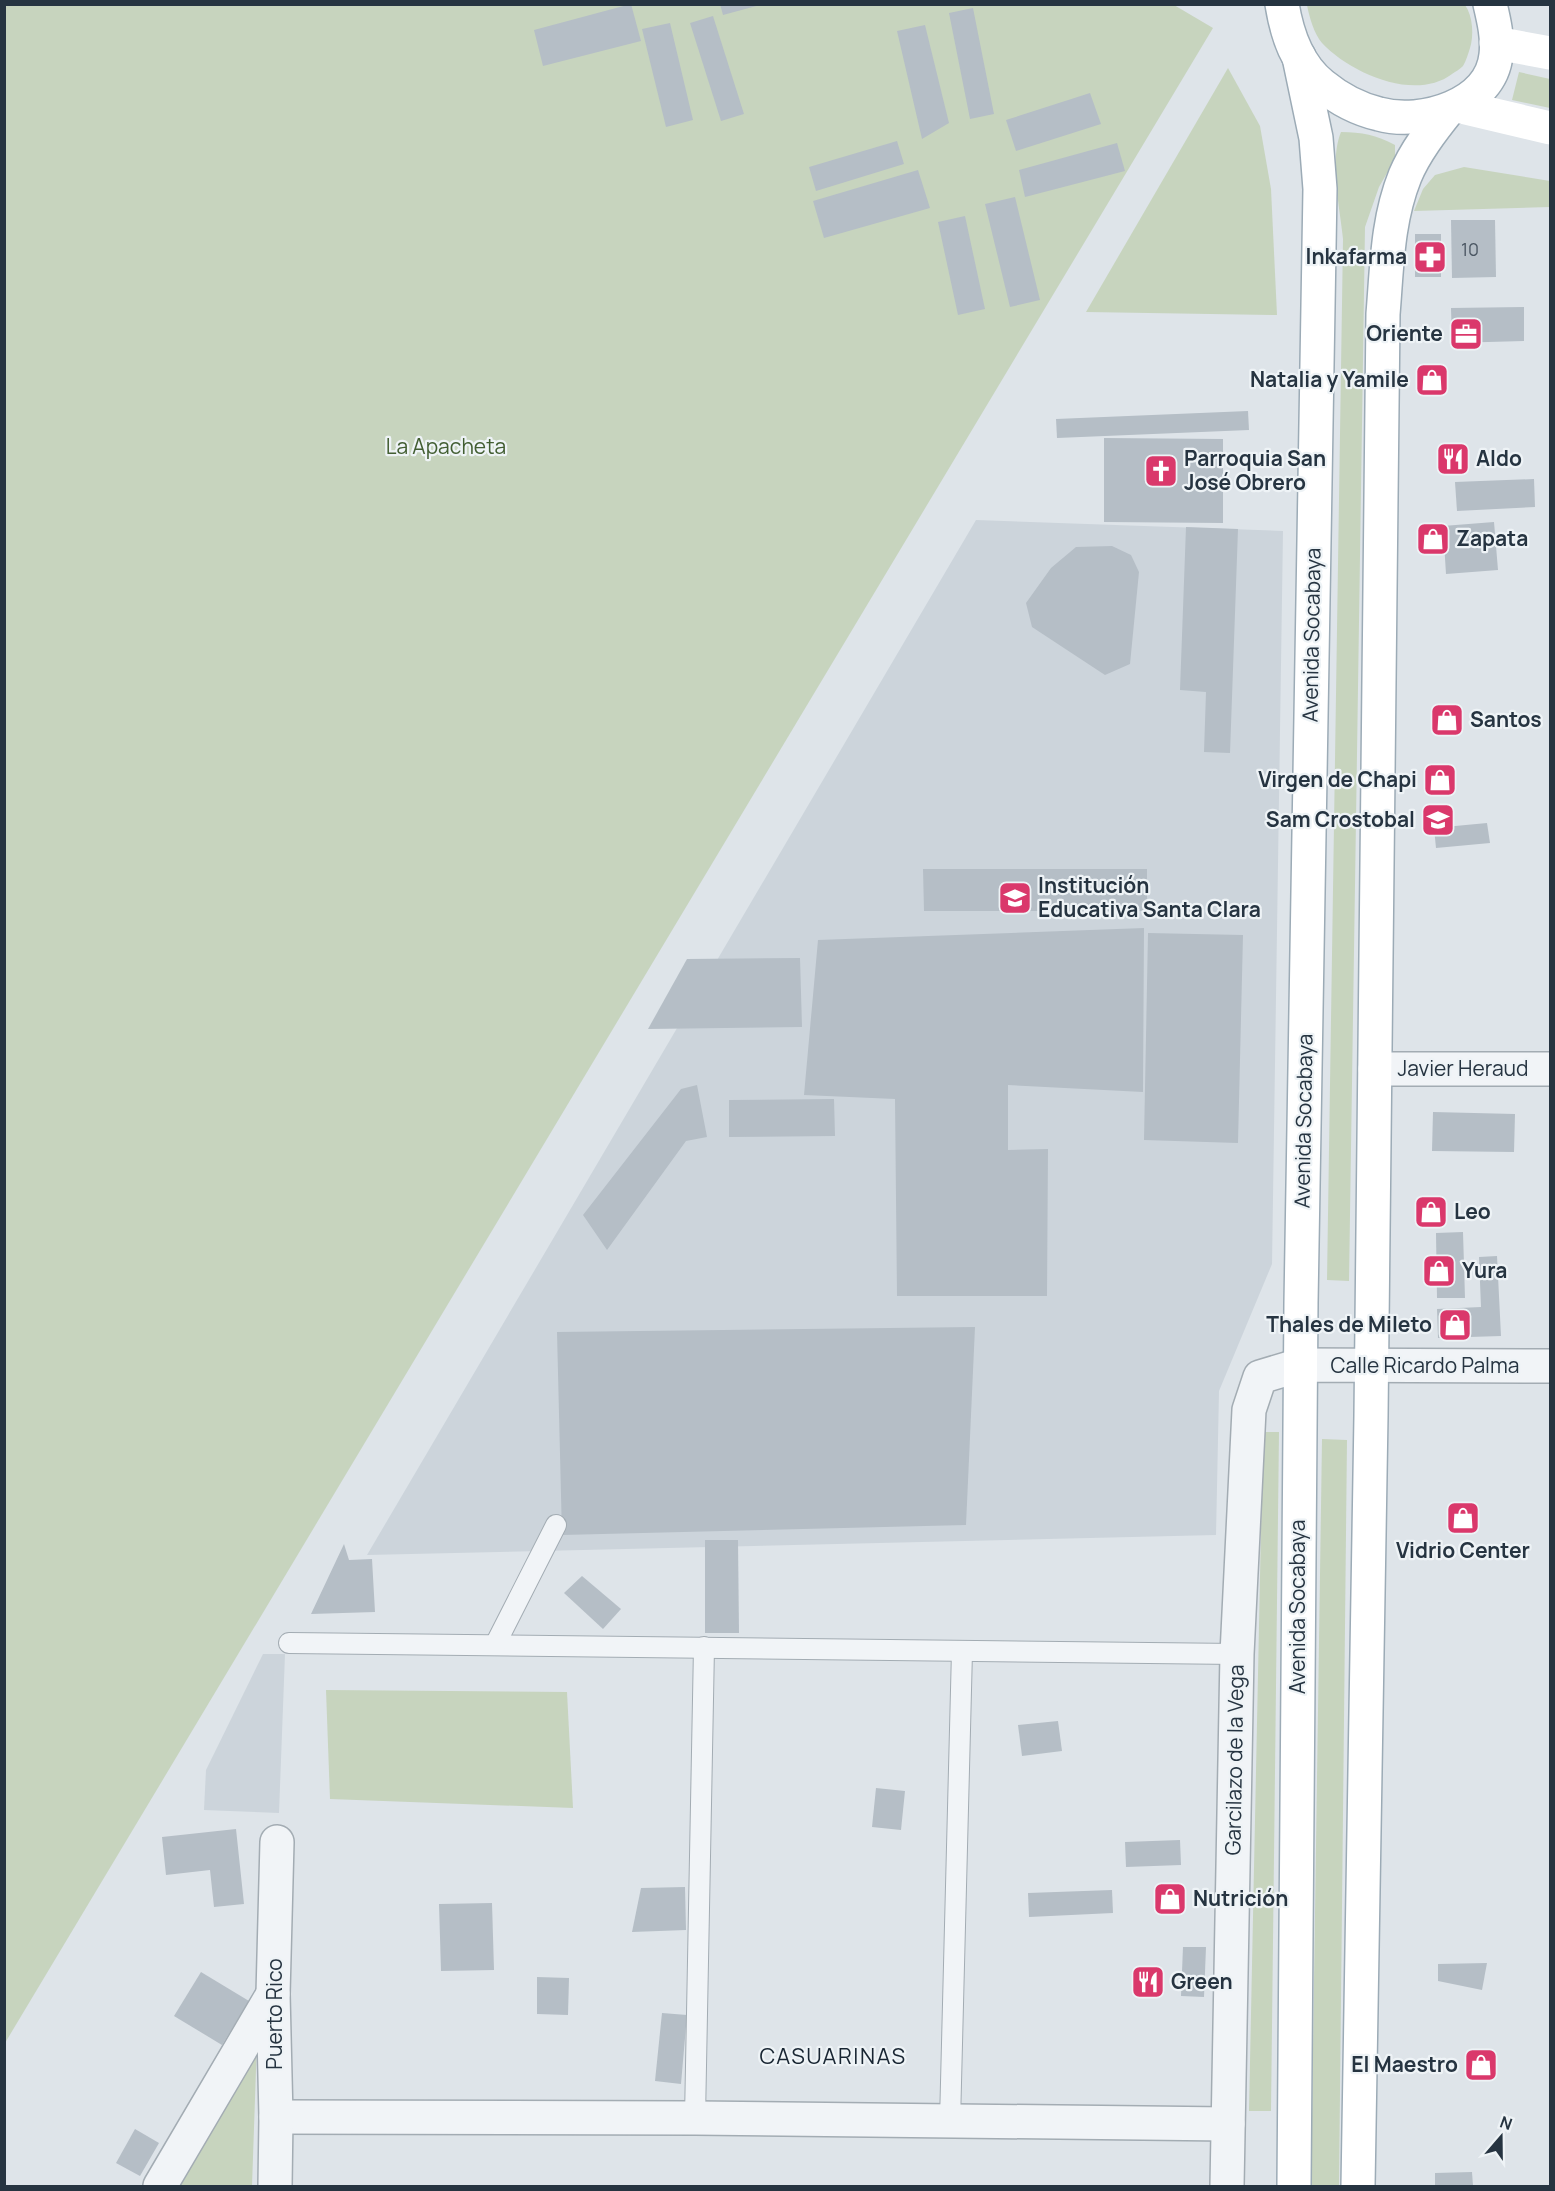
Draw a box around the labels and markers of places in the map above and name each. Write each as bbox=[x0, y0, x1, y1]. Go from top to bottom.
pharmacy icon: Inkafarma bbox=[1412, 239, 1448, 275]
place label: Inkafarma bbox=[1306, 242, 1407, 270]
office icon: Oriente bbox=[1448, 316, 1484, 352]
place label: Oriente bbox=[1366, 319, 1443, 347]
shop icon: Natalia y Yamile bbox=[1414, 362, 1450, 398]
place label: Natalia y Yamile bbox=[1250, 365, 1409, 393]
restaurant icon: Aldo bbox=[1435, 441, 1471, 477]
place label: Parroquia San José Obrero bbox=[1184, 444, 1326, 496]
place label: Aldo bbox=[1476, 444, 1522, 472]
church icon: Parroquia San José Obrero bbox=[1143, 453, 1179, 489]
shop icon: Zapata bbox=[1415, 521, 1451, 557]
place label: Zapata bbox=[1456, 524, 1528, 552]
shop icon: Santos bbox=[1429, 702, 1465, 738]
place label: Santos bbox=[1470, 705, 1542, 733]
shop icon: Virgen de Chapi bbox=[1422, 762, 1458, 798]
place label: Virgen de Chapi bbox=[1258, 765, 1417, 793]
school or university icon: Sam Crostobal bbox=[1420, 802, 1456, 838]
place label: Sam Crostobal bbox=[1266, 805, 1415, 833]
place label: Institución Educativa Santa Clara bbox=[1038, 871, 1261, 923]
school or university icon: Institución Educativa Santa Clara bbox=[997, 880, 1033, 916]
shop icon: Leo bbox=[1413, 1194, 1449, 1230]
place label: Leo bbox=[1454, 1197, 1491, 1225]
shop icon: Yura bbox=[1421, 1253, 1457, 1289]
place label: Yura bbox=[1462, 1256, 1507, 1284]
shop icon: Thales de Mileto bbox=[1437, 1307, 1473, 1343]
place label: Thales de Mileto bbox=[1266, 1310, 1432, 1338]
shop icon: Vidrio Center bbox=[1445, 1500, 1481, 1536]
place label: Vidrio Center bbox=[1396, 1536, 1530, 1564]
shop icon: Nutrición bbox=[1152, 1881, 1188, 1917]
place label: Nutrición bbox=[1193, 1884, 1288, 1912]
restaurant icon: Green bbox=[1130, 1964, 1166, 2000]
place label: Green bbox=[1171, 1967, 1233, 1995]
shop icon: El Maestro bbox=[1463, 2047, 1499, 2083]
place label: El Maestro bbox=[1351, 2050, 1458, 2078]

